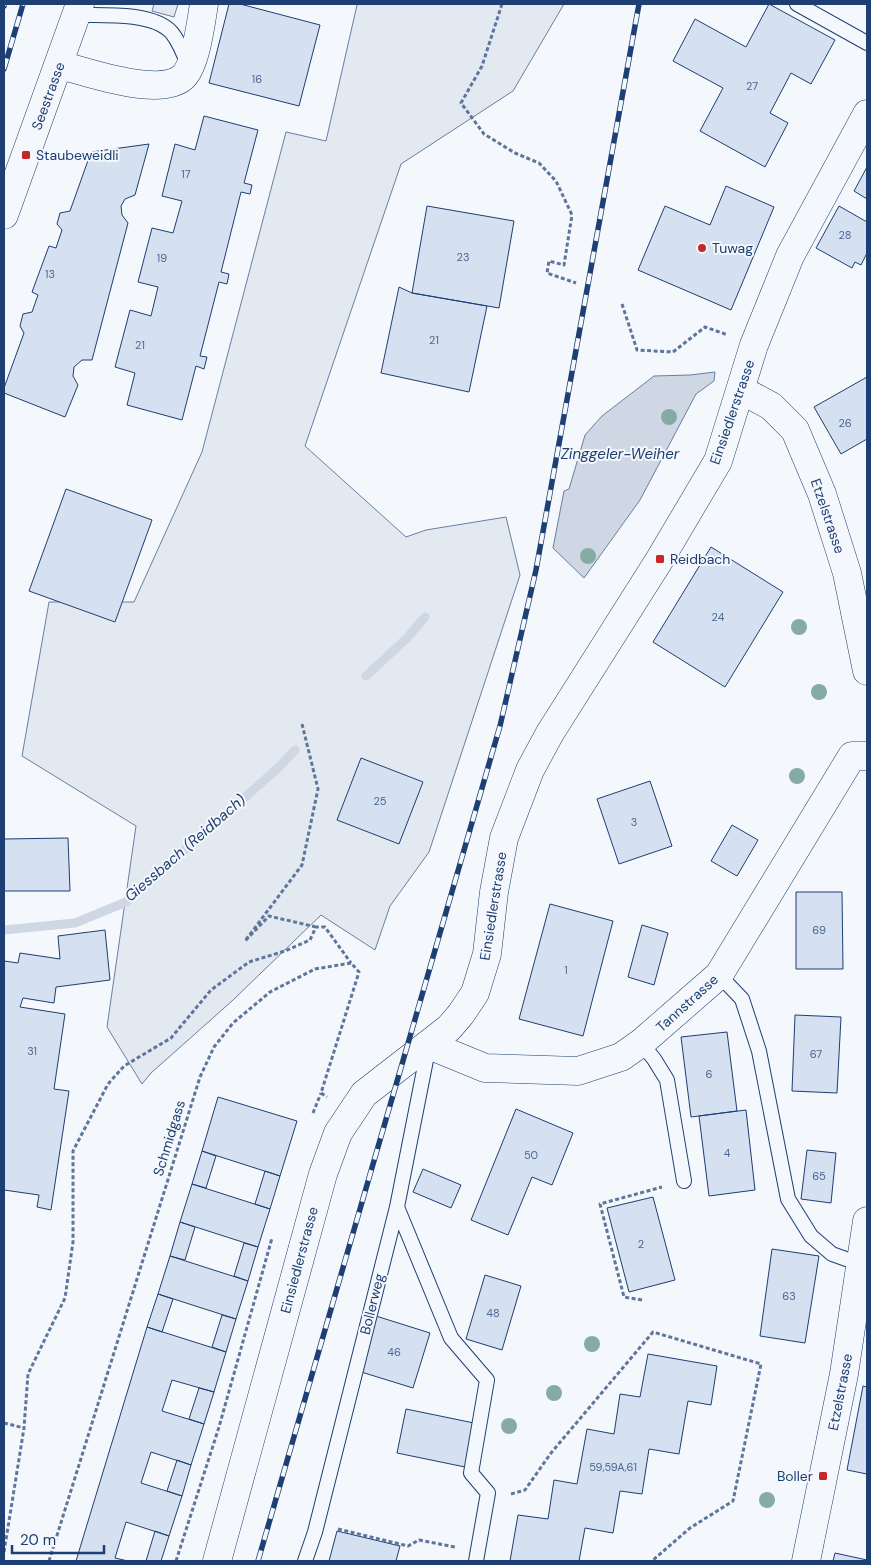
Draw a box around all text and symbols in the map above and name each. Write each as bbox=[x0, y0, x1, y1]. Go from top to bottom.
street label: Seestrasse bbox=[27, 60, 69, 132]
house number: 16 bbox=[252, 72, 262, 86]
house number: 27 bbox=[746, 79, 758, 93]
place label: Staubeweidli bbox=[36, 146, 119, 164]
marker: Staubeweidli bbox=[20, 149, 32, 161]
house number: 17 bbox=[181, 167, 191, 181]
house number: 28 bbox=[839, 228, 851, 242]
place label: Tuwag bbox=[712, 239, 753, 257]
marker: Tuwag bbox=[696, 242, 708, 254]
house number: 23 bbox=[457, 250, 469, 264]
house number: 19 bbox=[157, 251, 167, 265]
house number: 13 bbox=[45, 267, 55, 281]
house number: 21 bbox=[429, 333, 439, 347]
house number: 21 bbox=[135, 338, 145, 352]
street label: Einsiedlerstrasse bbox=[706, 357, 758, 467]
house number: 26 bbox=[838, 416, 852, 430]
water label: Zinggeler-Weiher bbox=[561, 444, 680, 464]
street label: Etzelstrasse bbox=[807, 476, 849, 556]
place label: Reidbach bbox=[670, 550, 730, 568]
marker: Reidbach bbox=[654, 553, 666, 565]
house number: 24 bbox=[712, 610, 725, 624]
water label: Giessbach (Reidbach) bbox=[120, 790, 250, 906]
house number: 25 bbox=[373, 794, 387, 808]
house number: 3 bbox=[631, 815, 637, 829]
street label: Einsiedlerstrasse bbox=[476, 850, 510, 962]
house number: 69 bbox=[812, 923, 826, 937]
house number: 1 bbox=[564, 963, 568, 977]
street label: Tannstrasse bbox=[652, 970, 722, 1036]
house number: 31 bbox=[27, 1044, 37, 1058]
house number: 67 bbox=[810, 1047, 822, 1061]
house number: 6 bbox=[706, 1067, 713, 1081]
street label: Schmidgass bbox=[149, 1098, 189, 1178]
house number: 4 bbox=[724, 1146, 731, 1160]
house number: 50 bbox=[524, 1148, 538, 1162]
house number: 65 bbox=[812, 1169, 826, 1183]
street label: Einsiedlerstrasse bbox=[276, 1205, 322, 1315]
house number: 2 bbox=[638, 1237, 644, 1251]
street label: Bollerweg bbox=[356, 1271, 388, 1336]
house number: 63 bbox=[782, 1289, 796, 1303]
house number: 48 bbox=[486, 1306, 500, 1320]
house number: 46 bbox=[387, 1345, 401, 1359]
street label: Etzelstrasse bbox=[824, 1352, 856, 1432]
house number: 59,59A,61 bbox=[589, 1460, 637, 1474]
place label: Boller bbox=[777, 1467, 813, 1485]
marker: Boller bbox=[817, 1470, 829, 1482]
scale bar bbox=[12, 1522, 105, 1554]
text: 20 m bbox=[20, 1530, 56, 1550]

